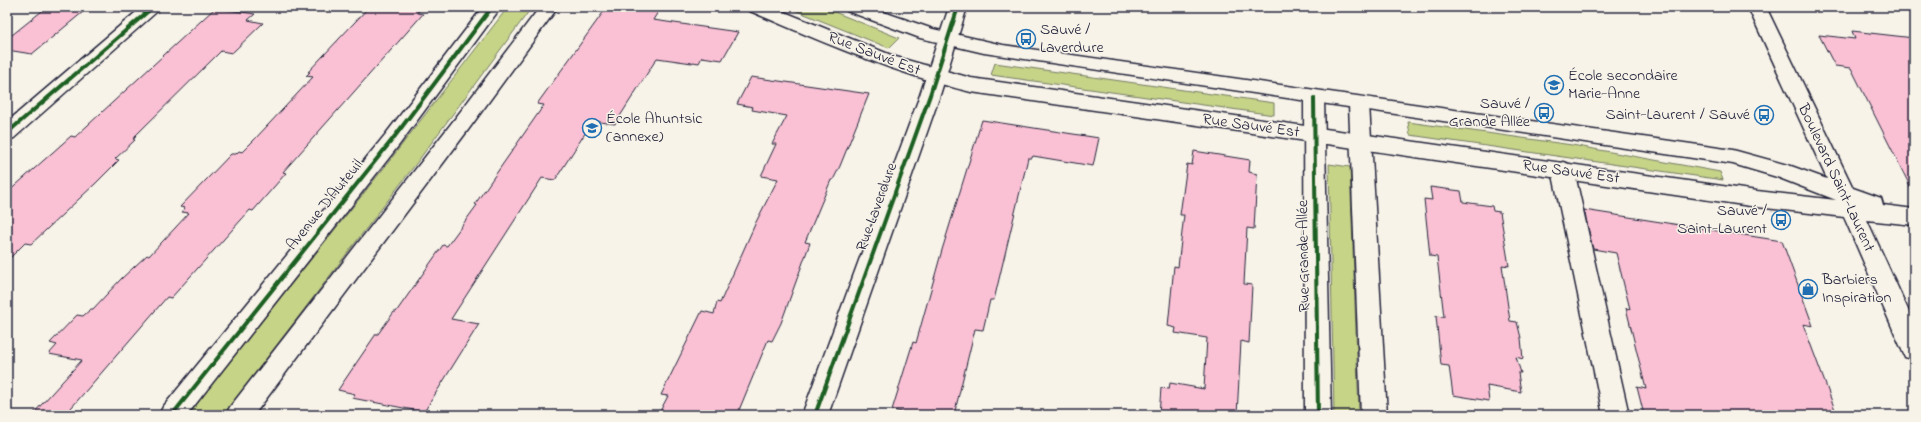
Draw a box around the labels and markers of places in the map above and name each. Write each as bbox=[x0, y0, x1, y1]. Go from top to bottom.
place label: Sauvé / Laverdure bbox=[1040, 18, 1104, 60]
bus stop icon: Sauvé / Laverdure bbox=[1015, 28, 1037, 50]
place label: École secondaire Marie-Anne bbox=[1568, 64, 1679, 106]
school or university icon: École secondaire Marie-Anne bbox=[1543, 74, 1565, 96]
place label: Sauvé / Grande Allée bbox=[1449, 92, 1531, 134]
bus stop icon: Sauvé / Grande Allée bbox=[1533, 102, 1555, 124]
place label: Saint-Laurent / Sauvé bbox=[1606, 103, 1751, 127]
bus stop icon: Saint-Laurent / Sauvé bbox=[1753, 104, 1775, 126]
place label: École Ahuntsic (annexe) bbox=[606, 107, 703, 149]
school or university icon: École Ahuntsic (annexe) bbox=[581, 117, 603, 139]
place label: Sauvé / Saint-Laurent bbox=[1677, 199, 1768, 241]
bus stop icon: Sauvé / Saint-Laurent bbox=[1770, 209, 1792, 231]
place label: Barbiers Inspiration bbox=[1821, 268, 1892, 310]
shop icon: Barbiers Inspiration bbox=[1797, 278, 1819, 300]

